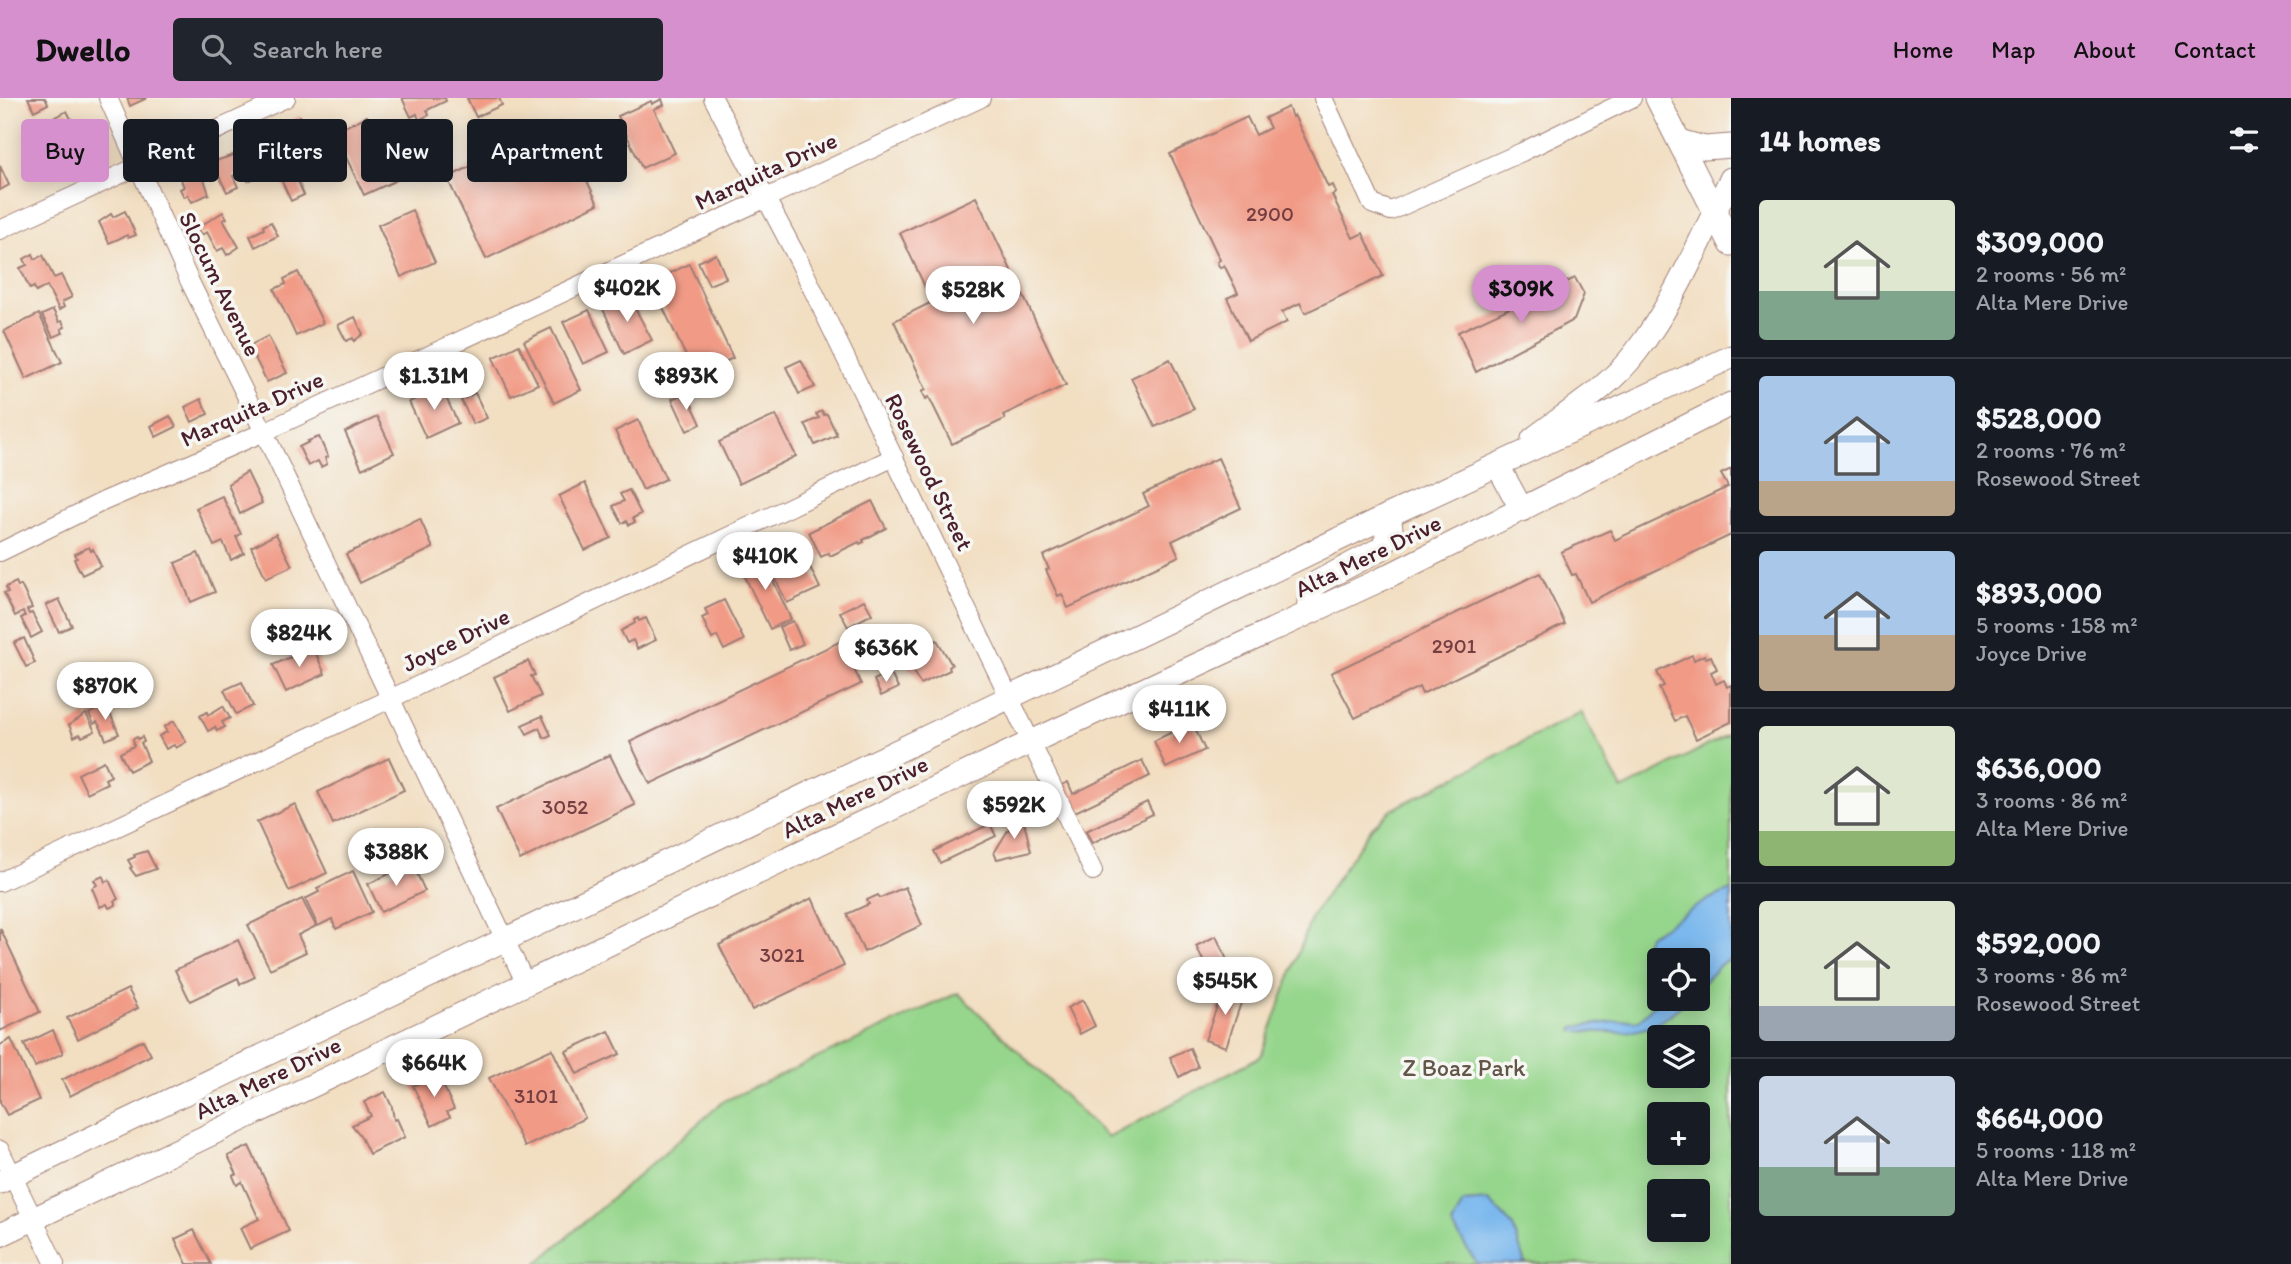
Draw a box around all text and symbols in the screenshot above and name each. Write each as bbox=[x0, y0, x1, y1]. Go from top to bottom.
search box bbox=[173, 18, 663, 81]
text: Dwello bbox=[35, 30, 131, 69]
icon: search bbox=[197, 30, 235, 68]
text: Search here bbox=[253, 33, 383, 65]
text: Home bbox=[1893, 35, 1953, 64]
text: Map bbox=[1991, 35, 2035, 64]
text: About bbox=[2073, 35, 2136, 64]
text: Contact bbox=[2174, 35, 2256, 64]
chip: Buy bbox=[21, 119, 109, 182]
chip: Rent bbox=[123, 119, 219, 182]
chip: Filters bbox=[233, 119, 347, 182]
chip: New bbox=[361, 119, 453, 182]
chip: Apartment bbox=[467, 119, 627, 182]
icon: filters bbox=[2225, 121, 2263, 159]
text: 14 homes bbox=[1759, 122, 1881, 159]
street label: Marquita Drive bbox=[690, 125, 841, 216]
house number: 2900 bbox=[1246, 201, 1294, 226]
street label: Slocum Avenue bbox=[173, 207, 268, 361]
text: $309,000 bbox=[1976, 223, 2104, 260]
icon: home bbox=[1815, 228, 1899, 312]
text: 2 rooms · 56 m² bbox=[1976, 260, 2127, 288]
pin: $402K bbox=[578, 264, 676, 324]
pin: $528K bbox=[924, 266, 1022, 326]
pin: $309K bbox=[1472, 266, 1570, 325]
text: $402K bbox=[594, 273, 660, 301]
text: $309K bbox=[1488, 274, 1554, 302]
text: $528K bbox=[941, 275, 1005, 303]
text: Alta Mere Drive bbox=[1976, 288, 2129, 316]
pin: $1.31M bbox=[377, 352, 491, 412]
pin: $893K bbox=[637, 352, 735, 412]
text: $1.31M bbox=[399, 361, 469, 389]
text: $893K bbox=[654, 361, 718, 389]
street label: Marquita Drive bbox=[176, 364, 328, 453]
street label: Rosewood Street bbox=[879, 388, 980, 555]
text: $528,000 bbox=[1976, 399, 2102, 436]
icon: home bbox=[1815, 404, 1899, 488]
text: 2 rooms · 76 m² bbox=[1976, 436, 2126, 464]
text: Rosewood Street bbox=[1976, 464, 2140, 492]
street label: Alta Mere Drive bbox=[1290, 508, 1446, 603]
pin: $410K bbox=[716, 532, 814, 592]
text: $410K bbox=[732, 541, 798, 569]
text: $893,000 bbox=[1976, 574, 2102, 611]
icon: home bbox=[1815, 579, 1899, 663]
street label: Joyce Drive bbox=[397, 601, 514, 678]
pin: $824K bbox=[250, 610, 348, 669]
text: 5 rooms · 158 m² bbox=[1976, 611, 2138, 639]
text: $824K bbox=[267, 618, 331, 646]
pin: $636K bbox=[837, 624, 935, 684]
text: $636K bbox=[854, 633, 918, 661]
house number: 2901 bbox=[1432, 633, 1477, 658]
text: Joyce Drive bbox=[1976, 639, 2087, 667]
pin: $870K bbox=[56, 662, 154, 722]
text: $870K bbox=[73, 671, 137, 699]
pin: $411K bbox=[1130, 686, 1228, 745]
text: $411K bbox=[1148, 694, 1210, 722]
street label: Alta Mere Drive bbox=[777, 749, 933, 844]
text: $636,000 bbox=[1976, 749, 2102, 786]
icon: home bbox=[1815, 754, 1899, 838]
pin: $592K bbox=[965, 782, 1063, 841]
text: 3 rooms · 86 m² bbox=[1976, 786, 2128, 814]
text: $592K bbox=[983, 790, 1045, 818]
house number: 3052 bbox=[542, 794, 588, 819]
text: Alta Mere Drive bbox=[1976, 814, 2129, 842]
pin: $388K bbox=[347, 828, 445, 888]
text: $388K bbox=[364, 837, 428, 865]
text: $592,000 bbox=[1976, 924, 2101, 961]
icon: home bbox=[1815, 929, 1899, 1013]
house number: 3021 bbox=[759, 942, 805, 967]
map controls bbox=[1647, 948, 1710, 1242]
button: locate bbox=[1647, 948, 1710, 1011]
pin: $545K bbox=[1176, 958, 1274, 1017]
text: 3 rooms · 86 m² bbox=[1976, 961, 2128, 989]
text: $545K bbox=[1193, 966, 1257, 994]
text: Rosewood Street bbox=[1976, 989, 2140, 1017]
button: layers bbox=[1647, 1025, 1710, 1088]
street label: Alta Mere Drive bbox=[190, 1030, 346, 1125]
pin: $664K bbox=[385, 1040, 483, 1099]
text: $664K bbox=[402, 1048, 466, 1076]
park label: Z Boaz Park bbox=[1403, 1053, 1526, 1082]
house number: 3101 bbox=[514, 1083, 558, 1108]
text: $664,000 bbox=[1976, 1099, 2104, 1136]
button: + bbox=[1647, 1102, 1710, 1165]
icon: home bbox=[1815, 1104, 1899, 1188]
text: 5 rooms · 118 m² bbox=[1976, 1136, 2136, 1164]
text: Alta Mere Drive bbox=[1976, 1164, 2129, 1192]
button: − bbox=[1647, 1179, 1710, 1242]

